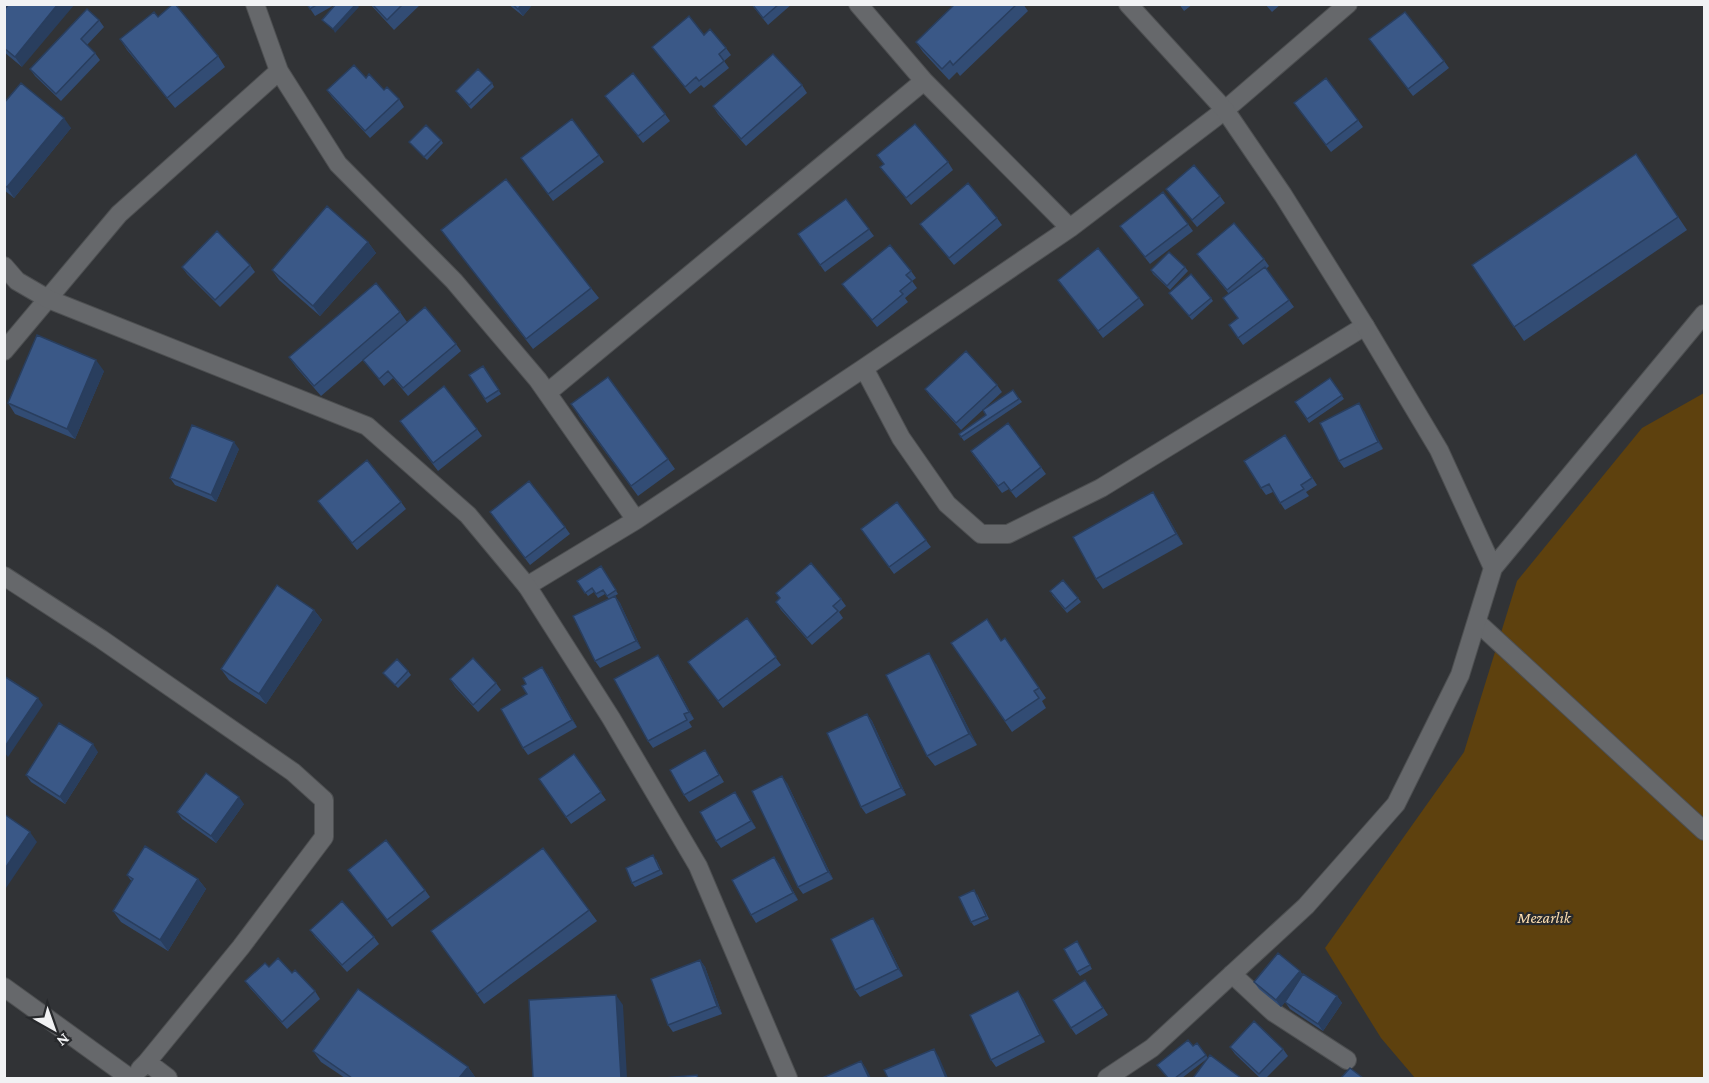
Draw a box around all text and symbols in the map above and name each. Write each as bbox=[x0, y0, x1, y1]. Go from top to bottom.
park label: Mezarlık bbox=[1516, 909, 1572, 926]
north arrow bbox=[24, 999, 84, 1059]
text: N bbox=[54, 1030, 73, 1050]

